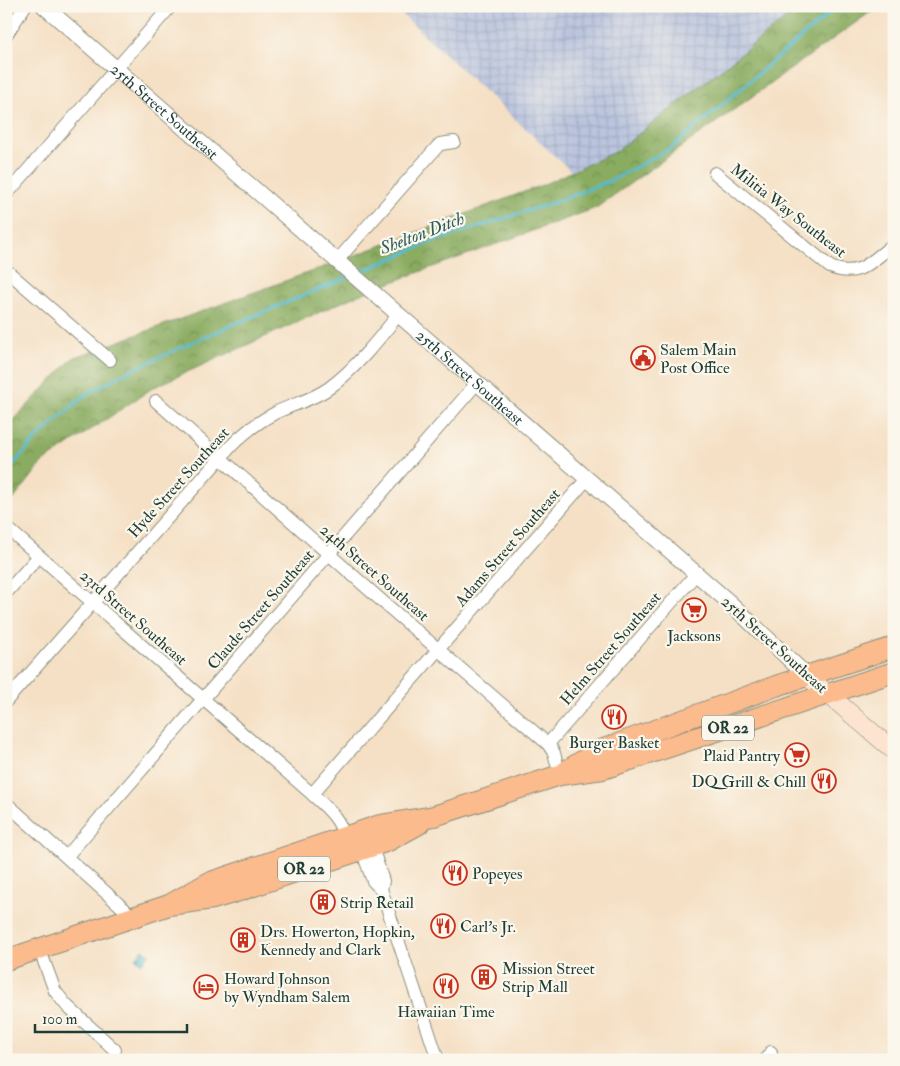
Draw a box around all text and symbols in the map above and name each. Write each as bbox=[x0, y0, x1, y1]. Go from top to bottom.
street label: 25th Street Southeast bbox=[106, 59, 222, 164]
street label: Militia Way Southeast bbox=[727, 159, 850, 262]
water label: Shelton Ditch bbox=[376, 207, 468, 260]
street label: 25th Street Southeast bbox=[412, 325, 528, 430]
place label: Salem Main Post Office bbox=[660, 340, 736, 378]
public building icon: Salem Main Post Office bbox=[630, 345, 656, 371]
street label: Hyde Street Southeast bbox=[124, 423, 234, 542]
street label: Adams Street Southeast bbox=[450, 484, 565, 612]
street label: 24th Street Southeast bbox=[316, 520, 433, 626]
street label: Claude Street Southeast bbox=[203, 545, 318, 674]
street label: 23rd Street Southeast bbox=[76, 566, 191, 670]
street label: Helm Street Southeast bbox=[556, 588, 665, 709]
street label: 25th Street Southeast bbox=[717, 592, 832, 698]
supermarket icon: Jacksons bbox=[681, 597, 707, 623]
place label: Jacksons bbox=[666, 626, 721, 647]
restaurant icon: Burger Basket bbox=[601, 704, 627, 730]
road number: OR 22 bbox=[702, 716, 754, 740]
place label: Burger Basket bbox=[569, 733, 659, 753]
supermarket icon: Plaid Pantry bbox=[784, 742, 810, 768]
place label: Plaid Pantry bbox=[703, 746, 781, 766]
restaurant icon: DQ Grill & Chill bbox=[811, 768, 837, 794]
place label: DQ Grill & Chill bbox=[692, 772, 806, 792]
road number: OR 22 bbox=[278, 856, 330, 882]
restaurant icon: Popeyes bbox=[442, 860, 468, 886]
place label: Popeyes bbox=[472, 864, 522, 885]
building icon: Strip Retail bbox=[310, 889, 336, 915]
place label: Strip Retail bbox=[340, 893, 414, 914]
restaurant icon: Carl's Jr. bbox=[430, 913, 456, 939]
place label: Carl's Jr. bbox=[460, 917, 516, 938]
place label: Drs. Howerton, Hopkin, Kennedy and Clark bbox=[260, 922, 415, 960]
building icon: Drs. Howerton, Hopkin, Kennedy and Clark bbox=[230, 927, 256, 953]
place label: Mission Street Strip Mall bbox=[502, 959, 595, 998]
building icon: Mission Street Strip Mall bbox=[471, 964, 497, 990]
place label: Howard Johnson by Wyndham Salem bbox=[224, 969, 351, 1007]
restaurant icon: Hawaiian Time bbox=[433, 973, 459, 999]
hotel icon: Howard Johnson by Wyndham Salem bbox=[193, 974, 219, 1000]
scale bar bbox=[35, 1001, 188, 1033]
place label: Hawaiian Time bbox=[397, 1002, 495, 1022]
text: 100 m bbox=[42, 1010, 78, 1029]

